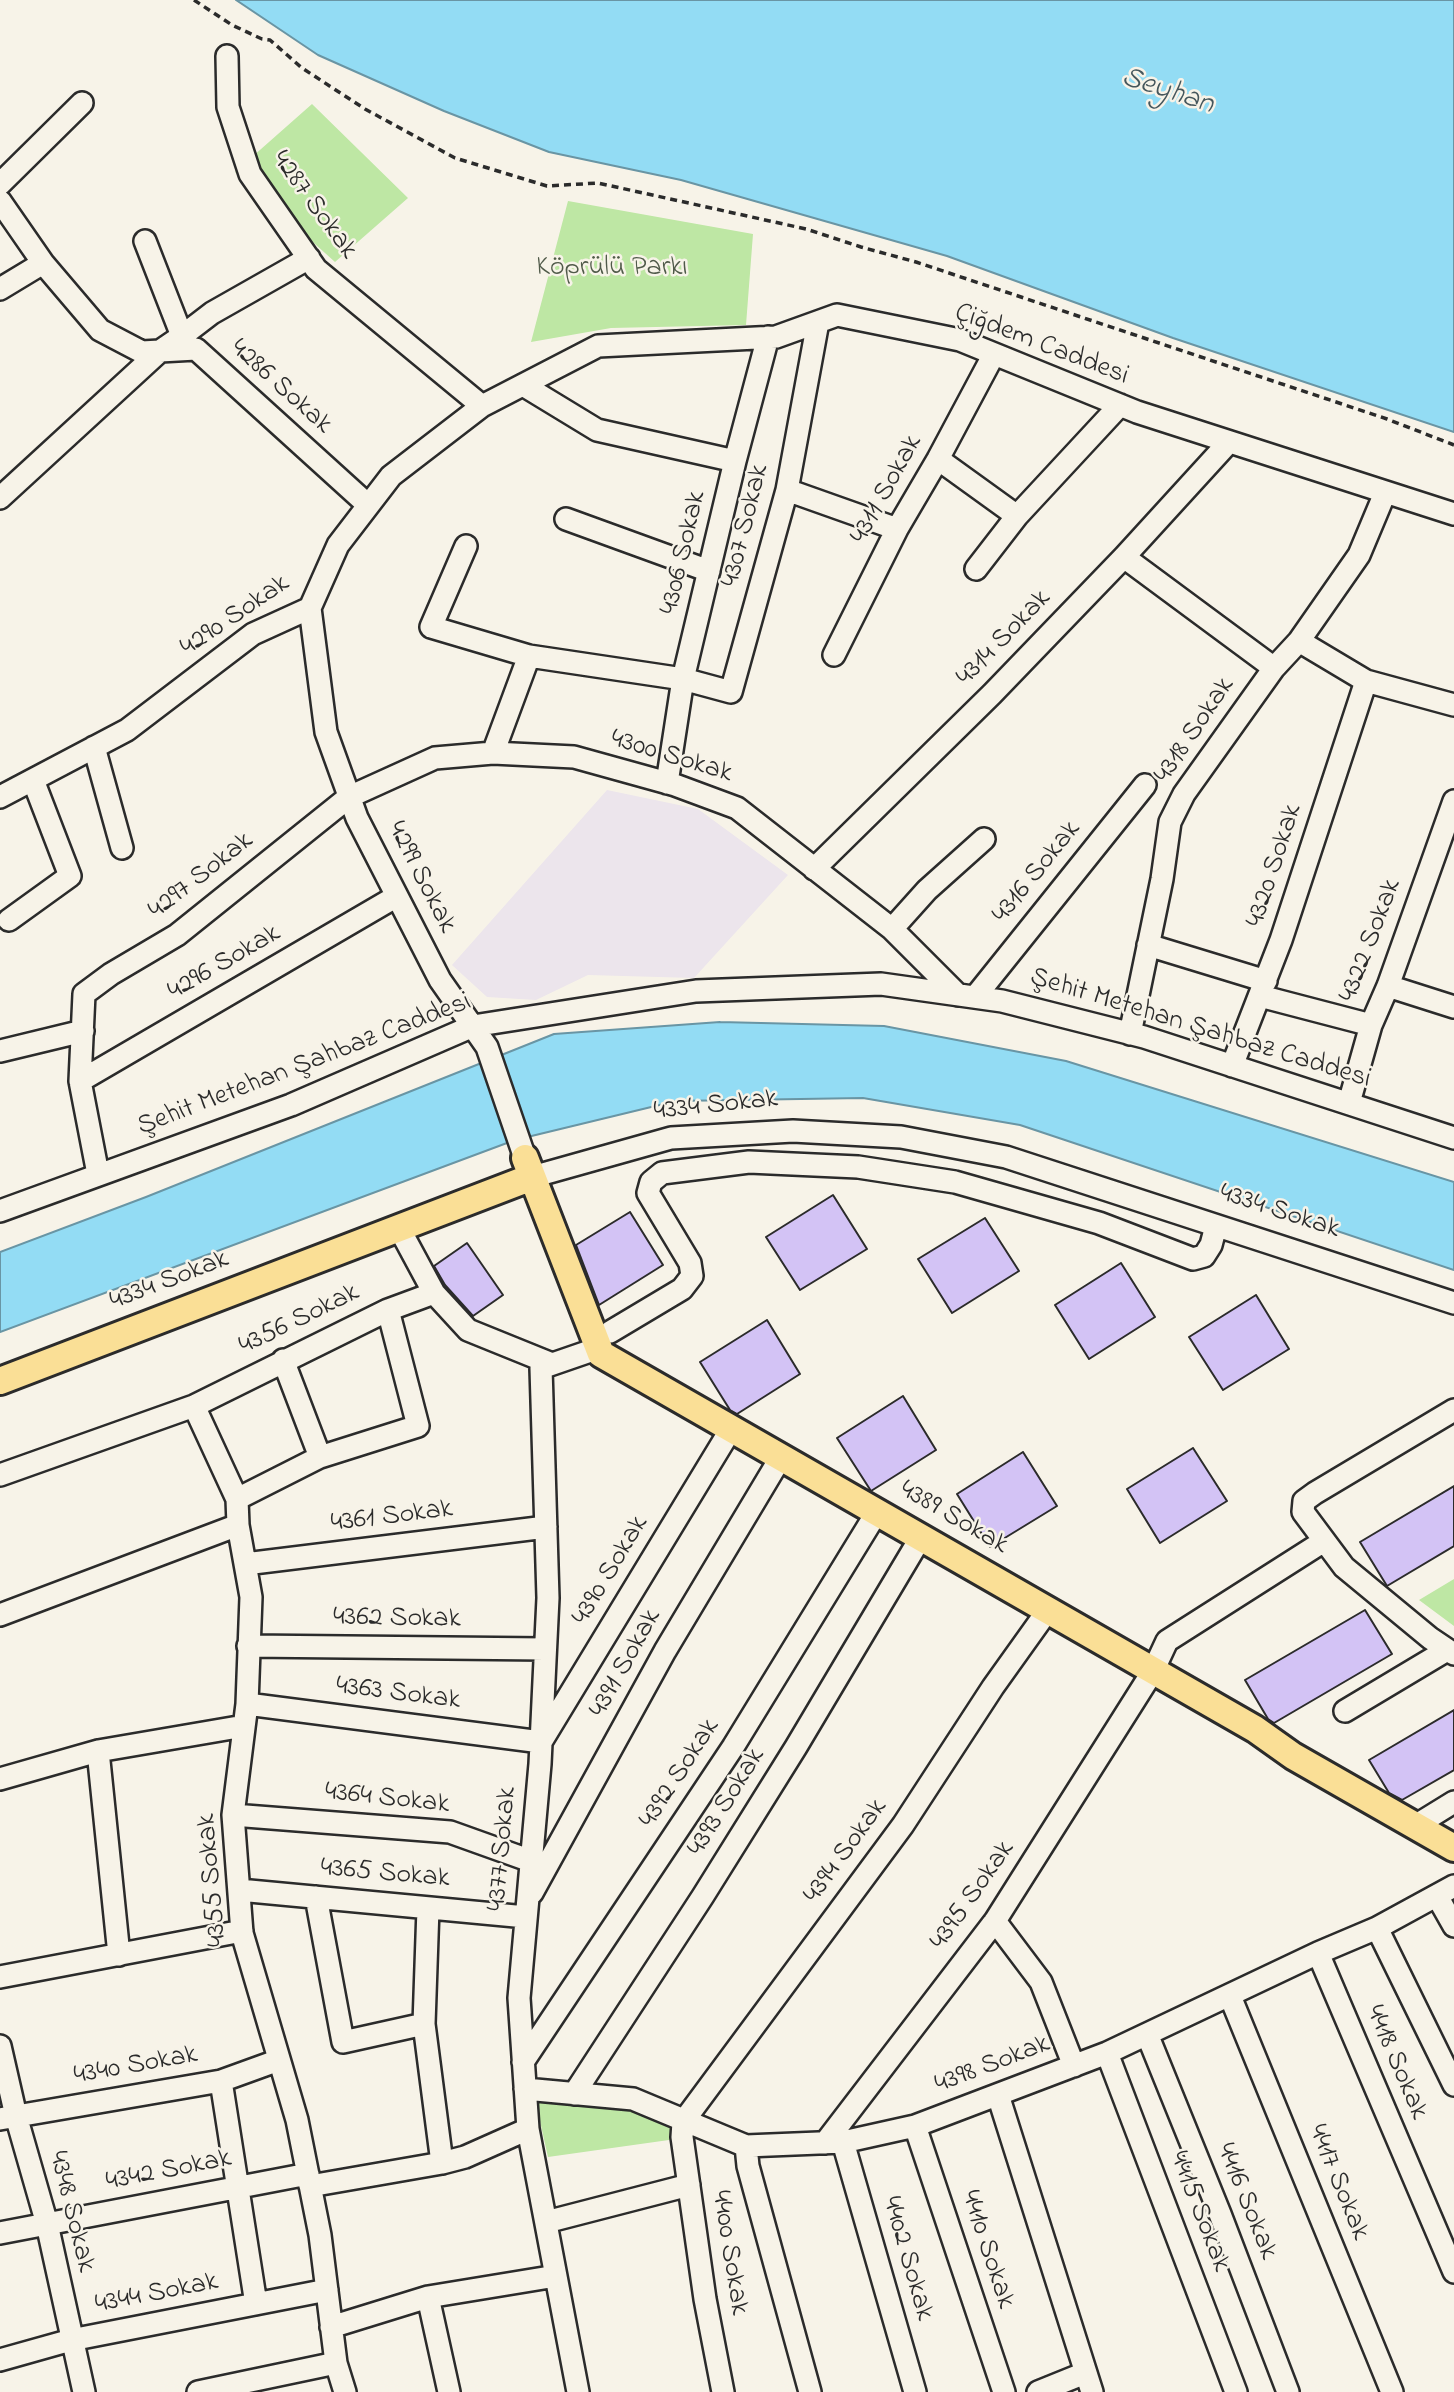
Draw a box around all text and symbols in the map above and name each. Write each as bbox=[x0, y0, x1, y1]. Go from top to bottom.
water label: Seyhan bbox=[1116, 61, 1218, 125]
street label: 4287 Sokak bbox=[262, 145, 364, 267]
park label: Köprülü Parkı bbox=[536, 252, 688, 286]
street label: Çiğdem Caddesi bbox=[949, 297, 1133, 395]
street label: 4286 Sokak bbox=[222, 333, 338, 443]
street label: 4311 Sokak bbox=[844, 430, 932, 550]
street label: 4307 Sokak bbox=[716, 461, 778, 591]
street label: 4306 Sokak bbox=[654, 488, 716, 618]
street label: 4290 Sokak bbox=[175, 568, 297, 666]
street label: 4314 Sokak bbox=[951, 583, 1059, 695]
street label: 4318 Sokak bbox=[1148, 672, 1244, 790]
street label: 4300 Sokak bbox=[606, 724, 736, 792]
street label: 4320 Sokak bbox=[1240, 800, 1312, 932]
street label: 4316 Sokak bbox=[986, 815, 1090, 931]
street label: 4299 Sokak bbox=[378, 817, 462, 939]
street label: 4297 Sokak bbox=[143, 826, 261, 928]
street label: 4322 Sokak bbox=[1333, 875, 1411, 1007]
street label: 4296 Sokak bbox=[163, 918, 287, 1010]
street label: Şehit Metehan Şahbaz Caddesi bbox=[1025, 962, 1375, 1098]
street label: Şehit Metehan Şahbaz Caddesi bbox=[133, 987, 477, 1145]
street label: 4334 Sokak bbox=[652, 1084, 780, 1130]
street label: 4334 Sokak bbox=[1215, 1178, 1343, 1248]
street label: 4334 Sokak bbox=[106, 1244, 234, 1320]
street label: 4356 Sokak bbox=[234, 1277, 366, 1365]
street label: 4389 Sokak bbox=[892, 1474, 1014, 1564]
street label: 4361 Sokak bbox=[329, 1494, 455, 1542]
street label: 4390 Sokak bbox=[566, 1510, 658, 1632]
street label: 4362 Sokak bbox=[333, 1602, 461, 1638]
street label: 4391 Sokak bbox=[584, 1604, 670, 1724]
street label: 4363 Sokak bbox=[334, 1671, 462, 1719]
street label: 4392 Sokak bbox=[633, 1713, 729, 1835]
street label: 4393 Sokak bbox=[682, 1743, 774, 1863]
street label: 4364 Sokak bbox=[323, 1777, 451, 1823]
street label: 4377 Sokak bbox=[482, 1786, 526, 1912]
street label: 4394 Sokak bbox=[798, 1793, 896, 1911]
street label: 4355 Sokak bbox=[191, 1812, 237, 1948]
street label: 4395 Sokak bbox=[924, 1835, 1024, 1957]
street label: 4365 Sokak bbox=[319, 1853, 451, 1897]
street label: 4418 Sokak bbox=[1356, 2001, 1434, 2125]
street label: 4398 Sokak bbox=[931, 2029, 1055, 2103]
street label: 4340 Sokak bbox=[71, 2040, 201, 2094]
street label: 4417 Sokak bbox=[1299, 2120, 1375, 2246]
street label: 4416 Sokak bbox=[1206, 2139, 1284, 2265]
street label: 4342 Sokak bbox=[104, 2143, 234, 2201]
street label: 4415 Sokak bbox=[1160, 2147, 1236, 2277]
street label: 4348 Sokak bbox=[39, 2148, 101, 2276]
street label: 4410 Sokak bbox=[951, 2187, 1021, 2313]
street label: 4400 Sokak bbox=[702, 2188, 754, 2318]
street label: 4402 Sokak bbox=[872, 2193, 940, 2325]
street label: 4344 Sokak bbox=[93, 2267, 221, 2323]

